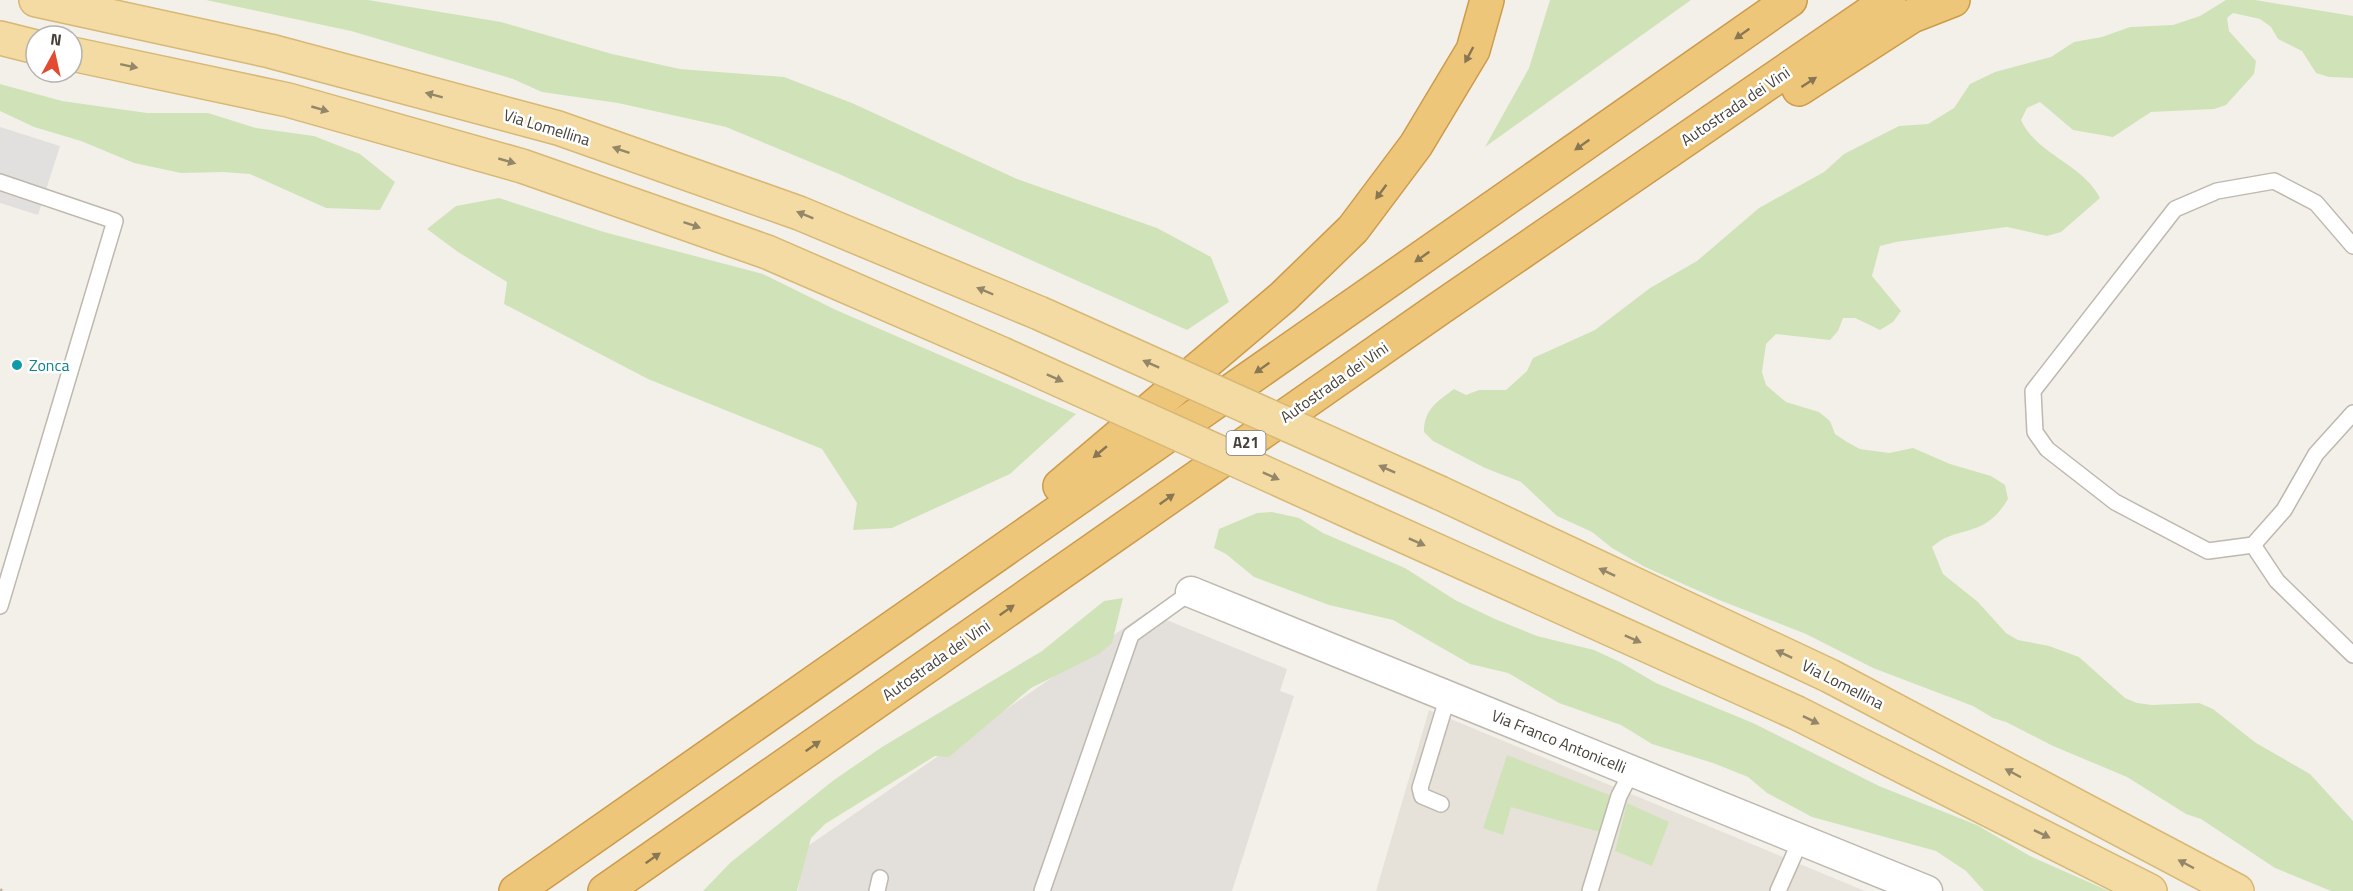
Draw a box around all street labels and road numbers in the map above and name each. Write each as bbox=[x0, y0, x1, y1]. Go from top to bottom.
street label: Autostrada dei Vini bbox=[1676, 60, 1794, 152]
street label: Via Lomellina bbox=[501, 102, 593, 152]
street label: Autostrada dei Vini bbox=[1275, 336, 1393, 428]
road number: A21 bbox=[1226, 431, 1266, 455]
street label: Autostrada dei Vini bbox=[877, 614, 995, 706]
street label: Via Lomellina bbox=[1798, 653, 1888, 715]
street label: Via Franco Antonicelli bbox=[1488, 703, 1630, 779]

